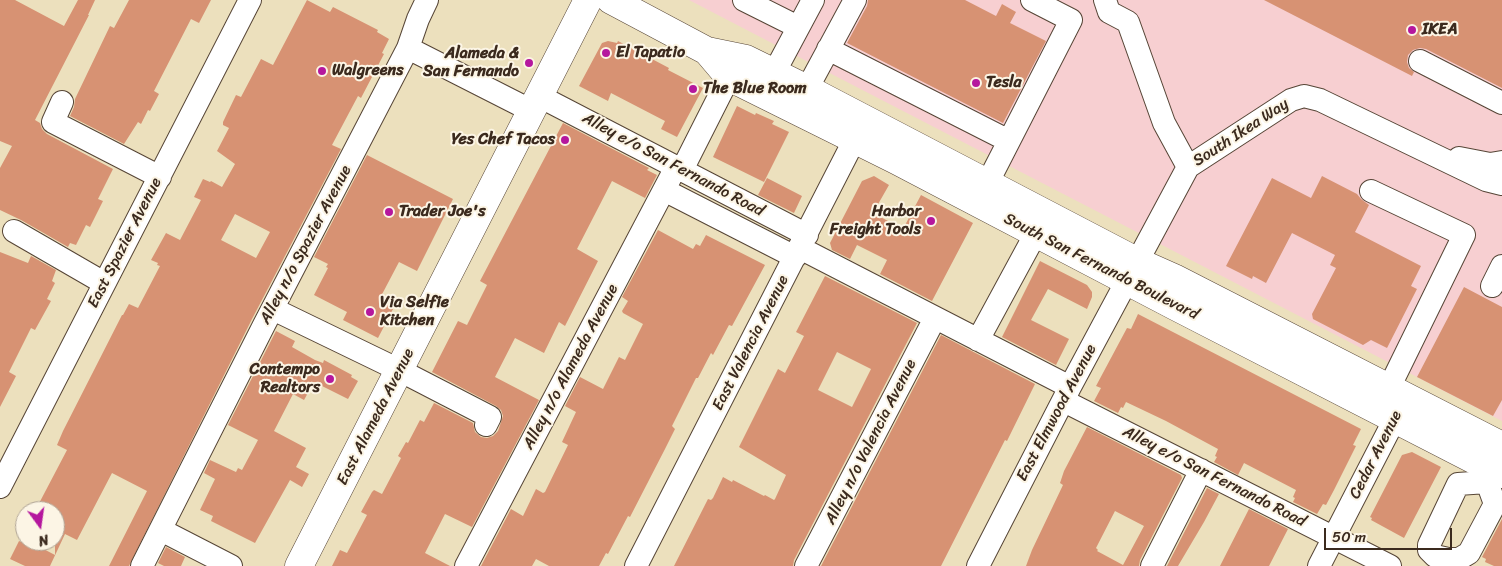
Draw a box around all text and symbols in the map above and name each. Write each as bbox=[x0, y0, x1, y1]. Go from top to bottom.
place label: IKEA bbox=[1422, 20, 1457, 40]
marker: IKEA bbox=[1406, 24, 1418, 36]
place label: El Tapatio bbox=[616, 43, 685, 63]
place label: Alameda & San Fernando bbox=[423, 44, 519, 82]
marker: El Tapatio bbox=[600, 47, 612, 59]
marker: Alameda & San Fernando bbox=[523, 57, 535, 69]
place label: Walgreens bbox=[332, 61, 403, 81]
marker: Walgreens bbox=[316, 65, 328, 77]
place label: Tesla bbox=[986, 73, 1022, 93]
marker: Tesla bbox=[970, 77, 982, 89]
place label: The Blue Room bbox=[703, 79, 807, 99]
marker: The Blue Room bbox=[687, 83, 699, 95]
street label: South Ikea Way bbox=[1190, 95, 1292, 171]
street label: Alley e/o San Fernando Road bbox=[579, 109, 767, 221]
place label: Yes Chef Tacos bbox=[451, 130, 555, 150]
marker: Yes Chef Tacos bbox=[559, 134, 571, 146]
street label: Alley n/o Spazier Avenue bbox=[256, 162, 356, 328]
street label: East Spazier Avenue bbox=[84, 175, 166, 311]
place label: Trader Joe's bbox=[399, 202, 486, 222]
place label: Harbor Freight Tools bbox=[830, 202, 921, 240]
marker: Trader Joe's bbox=[383, 206, 395, 218]
street label: South San Fernando Boulevard bbox=[1000, 209, 1202, 325]
marker: Harbor Freight Tools bbox=[925, 215, 937, 227]
street label: East Valencia Avenue bbox=[709, 272, 793, 414]
street label: Alley n/o Alameda Avenue bbox=[519, 281, 623, 453]
place label: Via Selfie Kitchen bbox=[380, 293, 449, 331]
marker: Via Selfie Kitchen bbox=[364, 306, 376, 318]
street label: East Elmwood Avenue bbox=[1013, 341, 1101, 485]
street label: East Alameda Avenue bbox=[333, 345, 419, 489]
street label: Alley n/o Valencia Avenue bbox=[821, 356, 921, 528]
place label: Contempo Realtors bbox=[249, 360, 320, 398]
marker: Contempo Realtors bbox=[324, 373, 336, 385]
street label: Cedar Avenue bbox=[1346, 408, 1406, 502]
street label: Alley e/o San Fernando Road bbox=[1119, 422, 1309, 532]
north arrow bbox=[15, 501, 65, 551]
scale bar bbox=[1327, 518, 1454, 550]
text: 50 m bbox=[1332, 524, 1366, 550]
text: N bbox=[36, 527, 51, 553]

